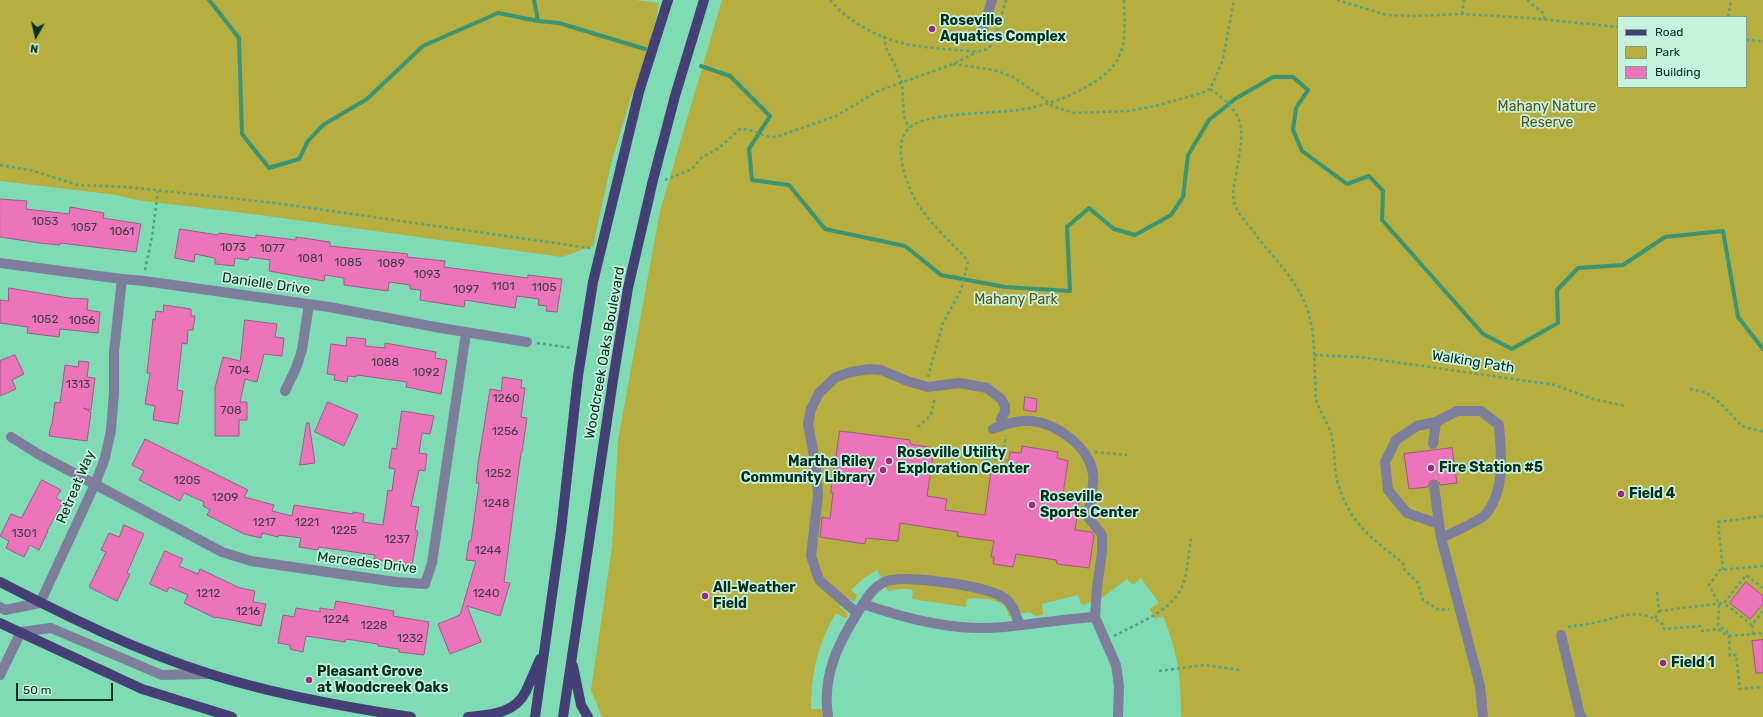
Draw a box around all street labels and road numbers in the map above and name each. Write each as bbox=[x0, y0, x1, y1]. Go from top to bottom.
street label: Woodcreek Oaks Boulevard bbox=[582, 265, 628, 441]
street label: Danielle Drive bbox=[221, 269, 311, 299]
street label: Walking Path bbox=[1430, 347, 1516, 377]
street label: Retreat Way bbox=[53, 448, 99, 526]
street label: Mercedes Drive bbox=[316, 549, 418, 577]

